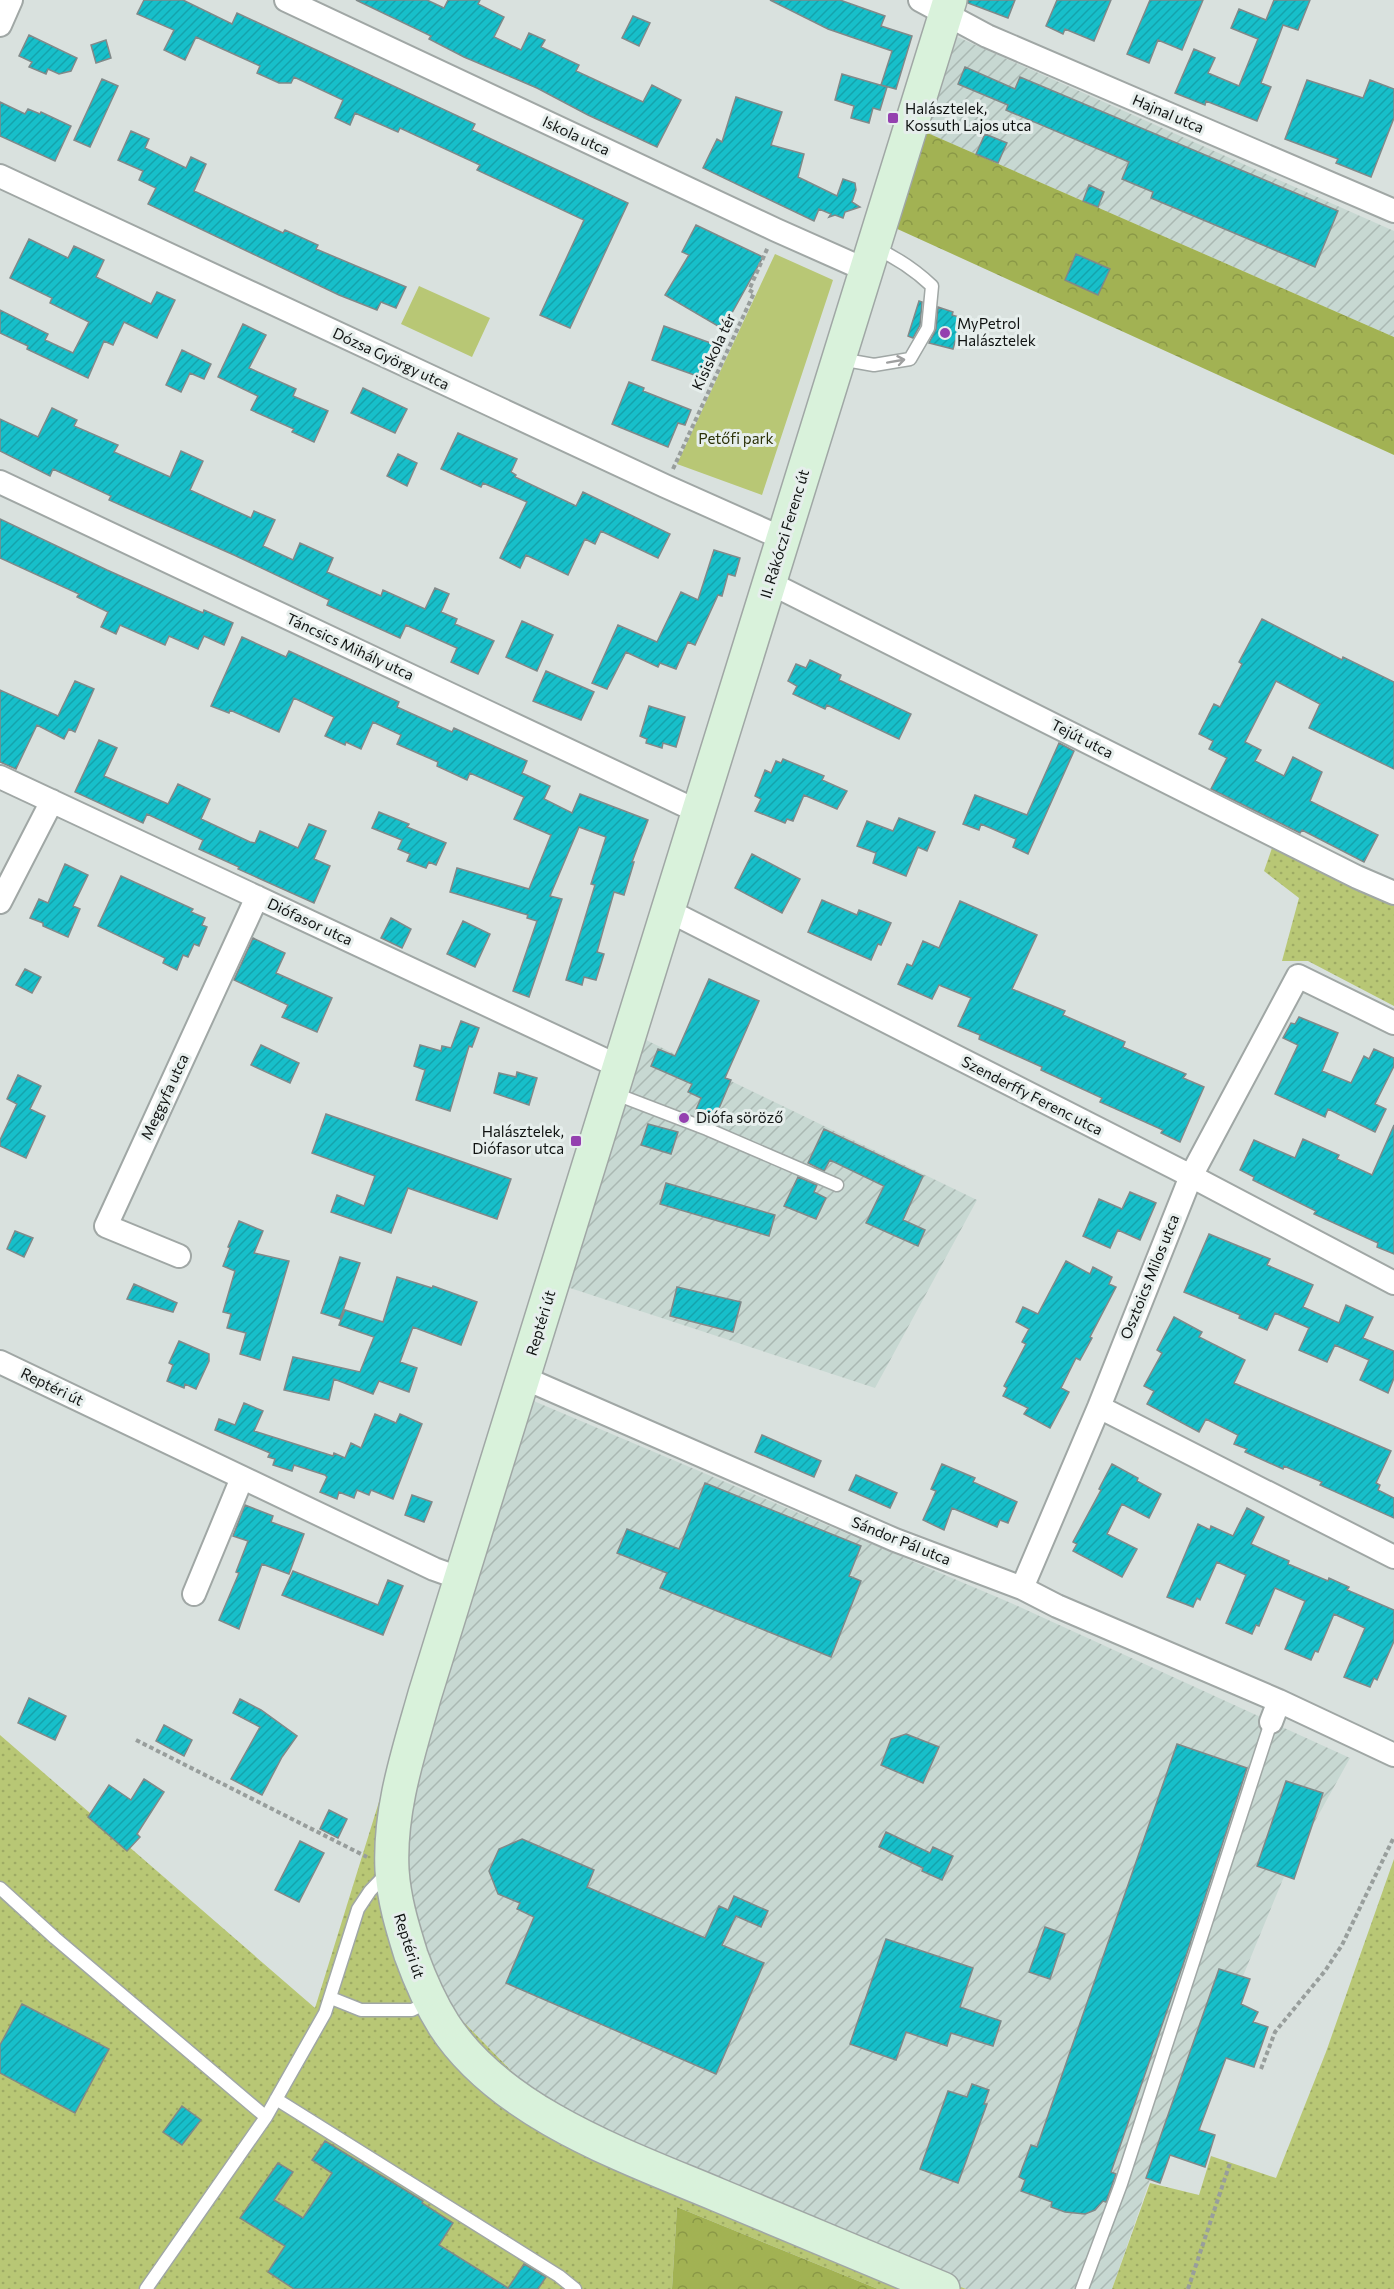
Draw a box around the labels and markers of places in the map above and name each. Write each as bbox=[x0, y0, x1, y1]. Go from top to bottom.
place label: Halásztelek, Kossuth Lajos utca bbox=[905, 99, 1031, 134]
marker: Halásztelek, Kossuth Lajos utca bbox=[886, 111, 900, 125]
place label: MyPetrol Halásztelek bbox=[957, 314, 1036, 349]
marker: MyPetrol Halásztelek bbox=[938, 326, 952, 340]
place label: Diófa söröző bbox=[696, 1108, 783, 1126]
marker: Diófa söröző bbox=[677, 1111, 691, 1125]
place label: Halásztelek, Diófasor utca bbox=[472, 1122, 564, 1157]
marker: Halásztelek, Diófasor utca bbox=[569, 1134, 583, 1148]

